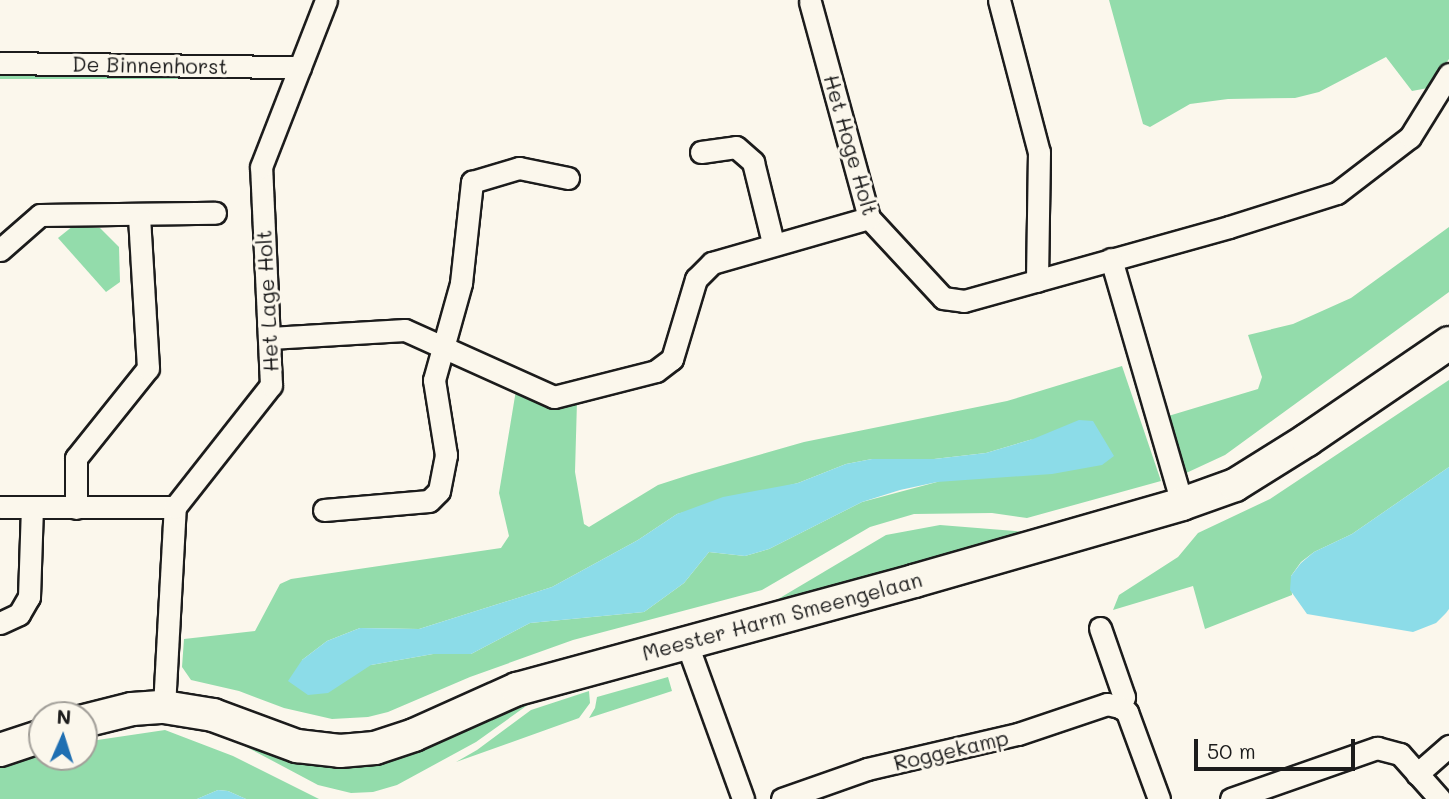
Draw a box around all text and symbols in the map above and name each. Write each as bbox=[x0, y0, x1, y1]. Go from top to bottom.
street label: De Binnenhorst bbox=[72, 51, 228, 79]
street label: Het Hoge Holt bbox=[819, 72, 883, 218]
street label: Het Lage Holt bbox=[251, 229, 283, 373]
street label: Meester Harm Smeengelaan bbox=[639, 566, 925, 666]
north arrow bbox=[28, 701, 98, 771]
text: N bbox=[56, 704, 72, 729]
street label: Roggekamp bbox=[891, 725, 1011, 775]
scale bar bbox=[1197, 726, 1358, 770]
text: 50 m bbox=[1207, 737, 1256, 764]

